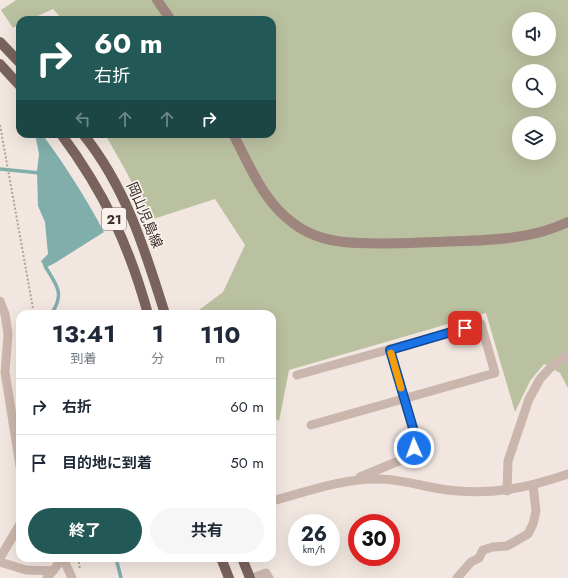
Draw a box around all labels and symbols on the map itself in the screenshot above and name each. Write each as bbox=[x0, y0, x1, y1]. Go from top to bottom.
street label: 岡山児島線 bbox=[122, 179, 168, 251]
road number: 21 bbox=[102, 208, 126, 230]
pin bbox=[448, 311, 482, 345]
position arrow bbox=[393, 427, 435, 469]
speed limit sign: 30 bbox=[348, 514, 400, 566]

